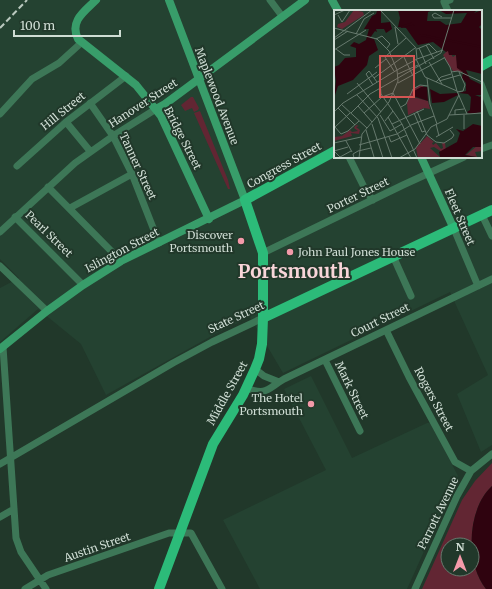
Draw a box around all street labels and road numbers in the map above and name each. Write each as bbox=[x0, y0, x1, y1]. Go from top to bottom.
street label: Maplewood Avenue bbox=[192, 45, 242, 147]
street label: Hanover Street bbox=[106, 75, 181, 130]
street label: Hill Street bbox=[38, 88, 89, 133]
street label: Bridge Street bbox=[161, 104, 205, 172]
street label: Tanner Street bbox=[116, 130, 160, 203]
street label: Congress Street bbox=[244, 138, 324, 191]
street label: Porter Street bbox=[325, 174, 392, 216]
street label: Fleet Street bbox=[442, 187, 478, 248]
street label: Pearl Street bbox=[22, 208, 76, 261]
street label: Islington Street bbox=[83, 224, 162, 275]
street label: State Street bbox=[206, 298, 267, 336]
street label: Court Street bbox=[348, 299, 412, 340]
street label: Middle Street bbox=[204, 358, 251, 427]
street label: Mark Street bbox=[332, 359, 372, 422]
street label: Rogers Street bbox=[411, 365, 457, 434]
street label: Parrott Avenue bbox=[414, 474, 462, 551]
street label: Austin Street bbox=[61, 529, 133, 565]

